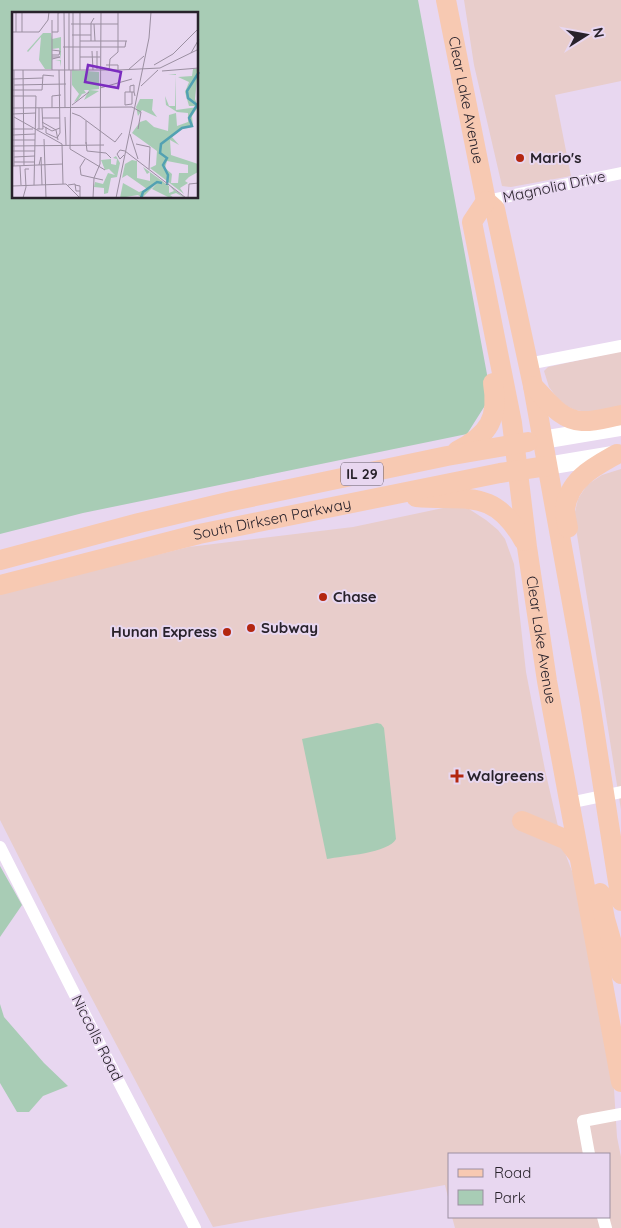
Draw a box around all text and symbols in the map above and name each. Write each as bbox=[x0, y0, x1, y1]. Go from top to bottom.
north arrow bbox=[561, 10, 611, 60]
inset map bbox=[12, 12, 199, 199]
text: N bbox=[589, 26, 609, 39]
street label: Clear Lake Avenue bbox=[444, 35, 488, 165]
place label: Mario's bbox=[530, 148, 582, 167]
marker: Mario's bbox=[514, 152, 526, 164]
street label: Magnolia Drive bbox=[501, 166, 607, 207]
road number: IL 29 bbox=[341, 462, 383, 486]
street label: South Dirksen Parkway bbox=[191, 493, 353, 544]
street label: Clear Lake Avenue bbox=[522, 574, 561, 705]
place label: Chase bbox=[333, 587, 377, 606]
marker: Chase bbox=[317, 591, 329, 603]
place label: Subway bbox=[261, 618, 318, 637]
place label: Hunan Express bbox=[111, 622, 217, 641]
marker: Subway bbox=[245, 622, 257, 634]
marker: Hunan Express bbox=[221, 626, 233, 638]
place label: Walgreens bbox=[467, 766, 544, 785]
marker: Walgreens bbox=[451, 770, 463, 782]
street label: Niccolls Road bbox=[68, 992, 127, 1084]
legend bbox=[448, 1153, 611, 1218]
text: Road bbox=[494, 1163, 531, 1182]
text: Park bbox=[494, 1188, 526, 1207]

